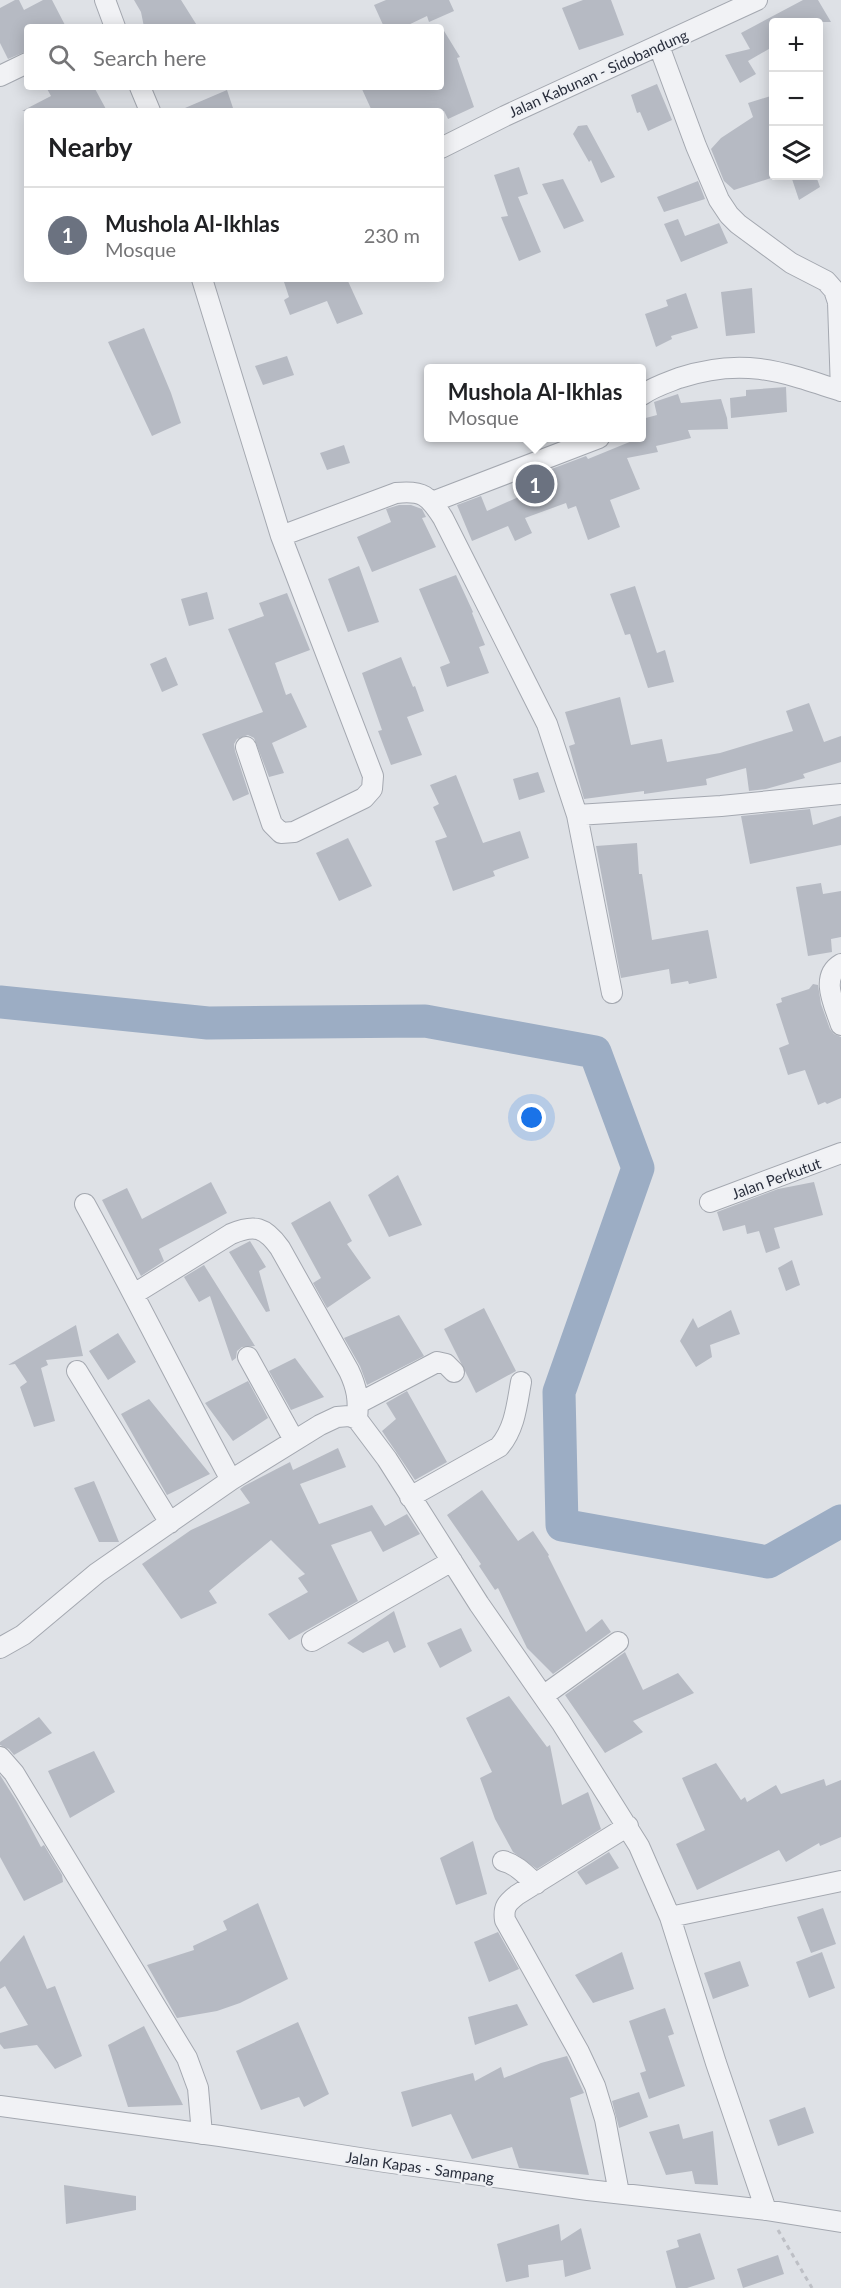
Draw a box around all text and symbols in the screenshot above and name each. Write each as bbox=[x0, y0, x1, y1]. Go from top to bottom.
map controls bbox=[769, 18, 823, 180]
button: + bbox=[769, 18, 823, 72]
search box bbox=[24, 24, 444, 90]
street label: Jalan Kabunan - Sidobandung bbox=[506, 25, 690, 121]
icon: search bbox=[45, 41, 78, 74]
text: Search here bbox=[93, 44, 206, 71]
button: − bbox=[769, 72, 823, 126]
button: layers bbox=[769, 126, 823, 180]
text: Nearby bbox=[48, 131, 133, 163]
text: Mushola Al-Ikhlas bbox=[105, 210, 280, 237]
text: 1 bbox=[62, 223, 73, 247]
text: 230 m bbox=[364, 223, 420, 247]
text: Mosque bbox=[105, 237, 176, 261]
popup bbox=[424, 364, 646, 442]
text: Mushola Al-Ikhlas bbox=[448, 378, 622, 405]
text: Mosque bbox=[448, 405, 519, 429]
pin: 1 bbox=[516, 462, 554, 506]
your location bbox=[517, 1103, 546, 1132]
street label: Jalan Perkutut bbox=[729, 1153, 824, 1202]
street label: Jalan Kapas - Sampang bbox=[345, 2148, 495, 2186]

